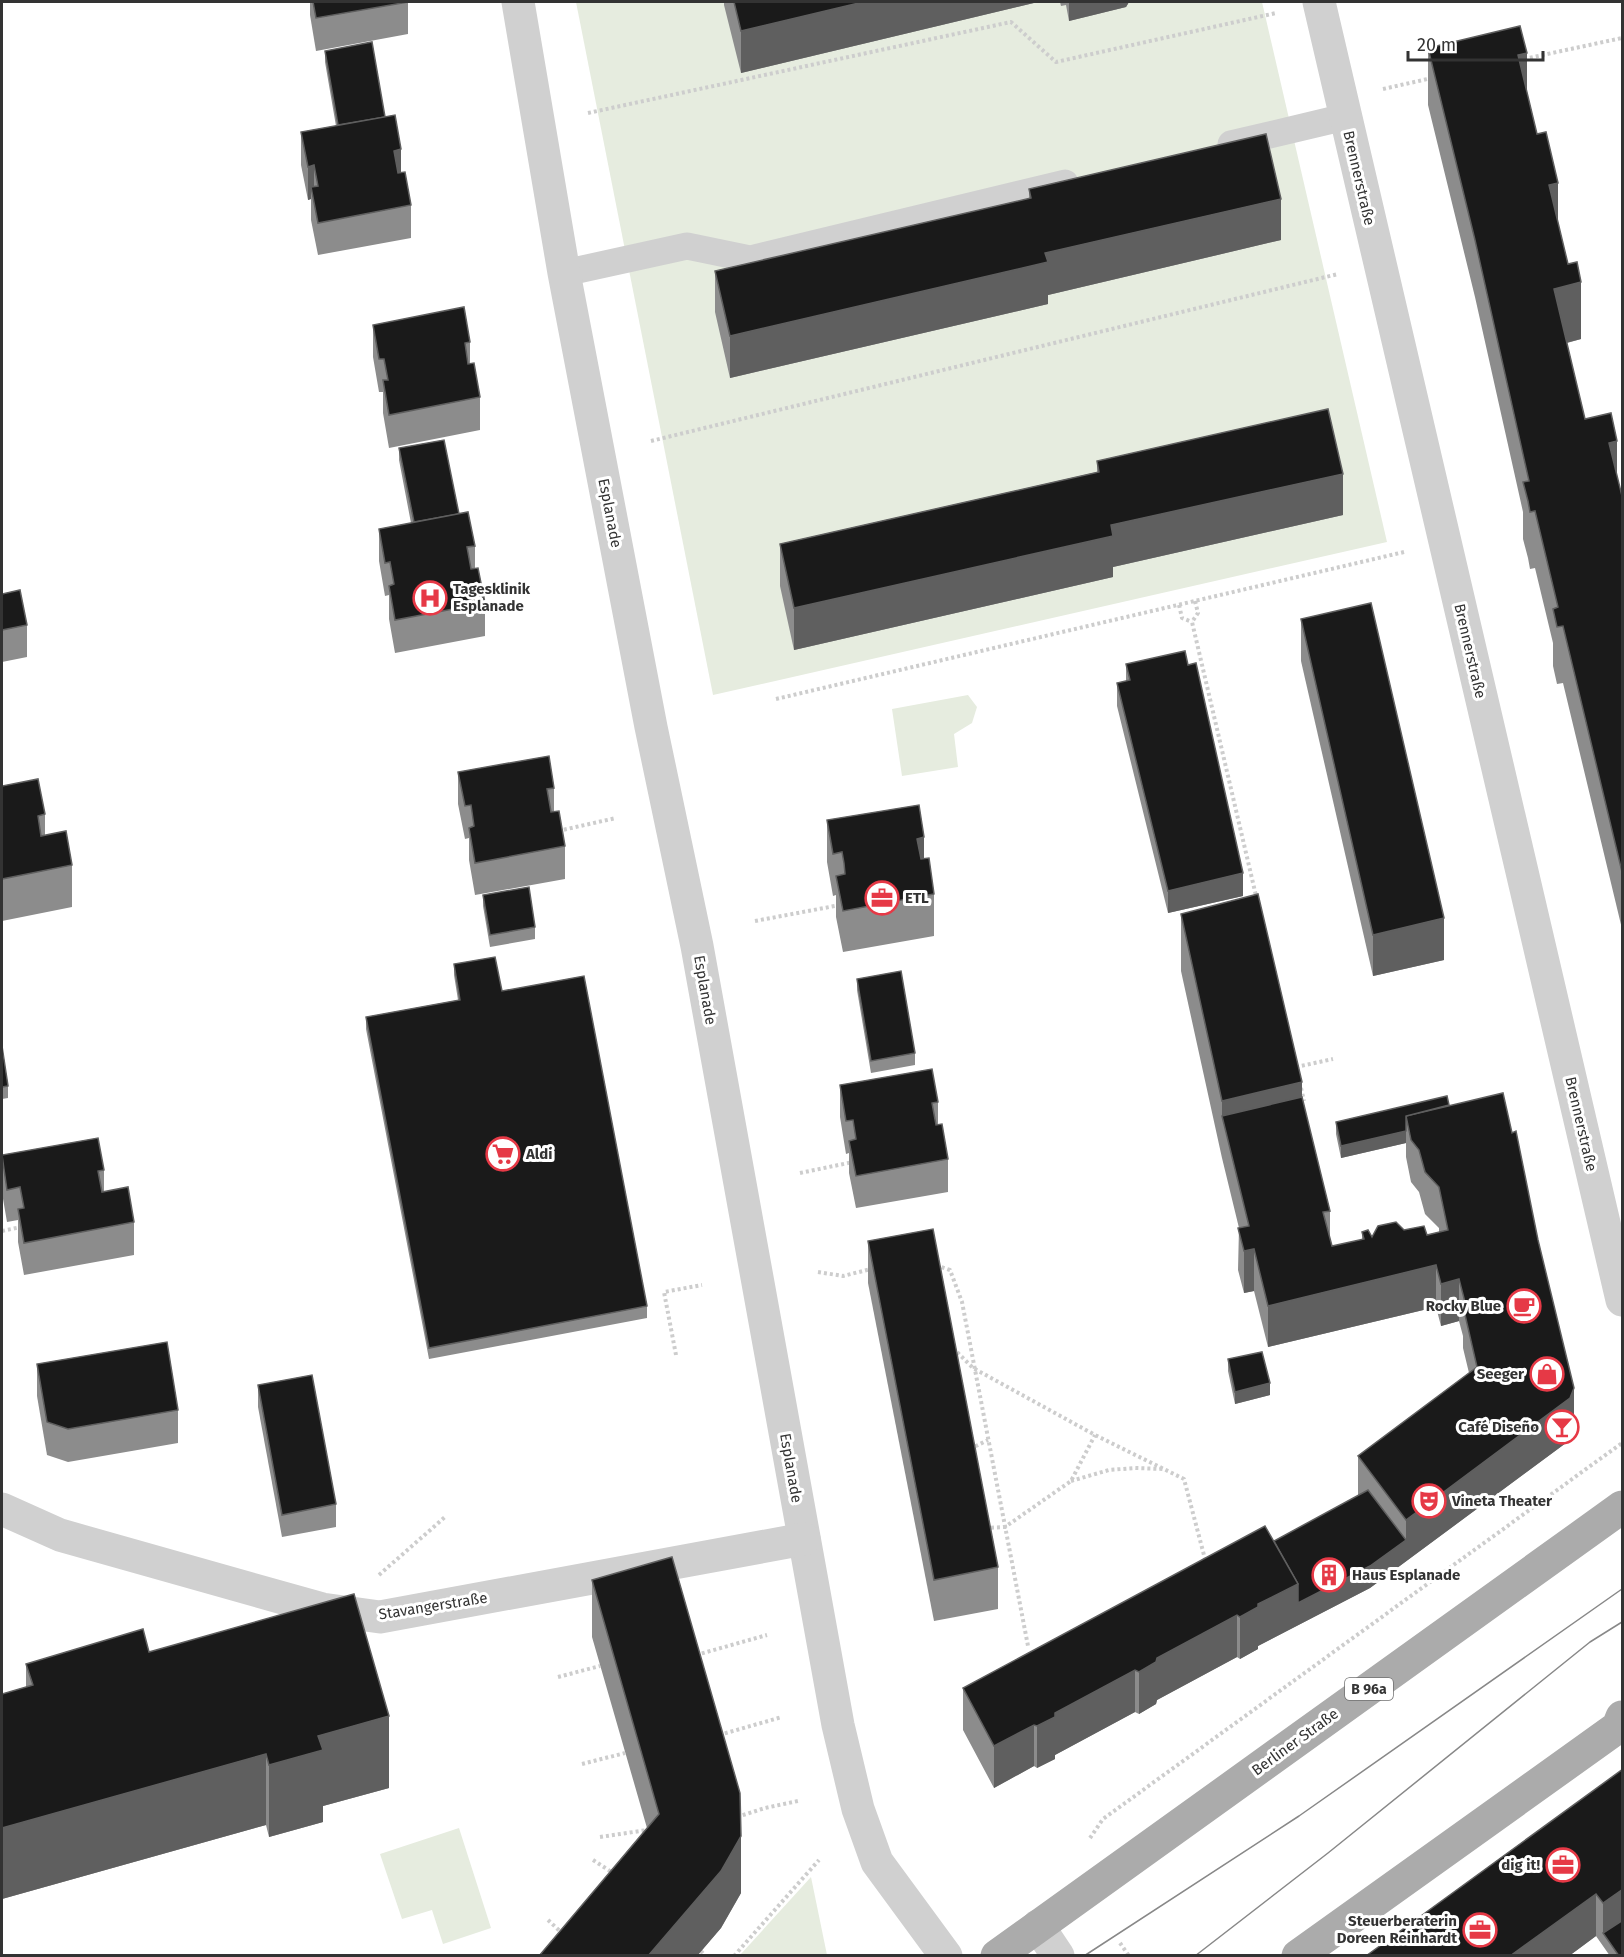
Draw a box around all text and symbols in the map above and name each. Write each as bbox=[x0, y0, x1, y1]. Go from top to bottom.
scale bar bbox=[1408, 24, 1543, 62]
text: 20 m bbox=[1417, 34, 1456, 56]
street label: Brennerstraße bbox=[1339, 129, 1379, 227]
street label: Esplanade bbox=[594, 477, 626, 549]
hospital icon: Tagesklinik Esplanade bbox=[412, 580, 448, 616]
place label: Tagesklinik Esplanade bbox=[453, 580, 531, 615]
street label: Brennerstraße bbox=[1450, 602, 1490, 700]
office icon: ETL bbox=[864, 880, 900, 916]
place label: ETL bbox=[905, 889, 929, 907]
street label: Esplanade bbox=[690, 954, 720, 1026]
street label: Brennerstraße bbox=[1561, 1075, 1601, 1173]
supermarket icon: Aldi bbox=[485, 1136, 521, 1172]
place label: Aldi bbox=[525, 1145, 552, 1163]
cafe icon: Rocky Blue bbox=[1506, 1288, 1542, 1324]
place label: Rocky Blue bbox=[1426, 1297, 1501, 1315]
shop icon: Seeger bbox=[1529, 1356, 1565, 1392]
place label: Seeger bbox=[1477, 1365, 1525, 1383]
bar icon: Café Diseño bbox=[1544, 1409, 1580, 1445]
place label: Café Diseño bbox=[1458, 1418, 1539, 1436]
street label: Esplanade bbox=[776, 1432, 806, 1504]
theatre icon: Vineta Theater bbox=[1411, 1483, 1447, 1519]
place label: Vineta Theater bbox=[1451, 1492, 1553, 1510]
building icon: Haus Esplanade bbox=[1311, 1557, 1347, 1593]
place label: Haus Esplanade bbox=[1352, 1566, 1460, 1584]
street label: Stavangerstraße bbox=[377, 1589, 489, 1623]
road number: B 96a bbox=[1345, 1678, 1393, 1700]
street label: Berliner Straße bbox=[1248, 1705, 1342, 1779]
office icon: dig it! bbox=[1545, 1847, 1581, 1883]
place label: dig it! bbox=[1501, 1856, 1540, 1874]
place label: Steuerberaterin Doreen Reinhardt bbox=[1337, 1912, 1457, 1947]
office icon: Steuerberaterin Doreen Reinhardt bbox=[1462, 1912, 1498, 1948]

